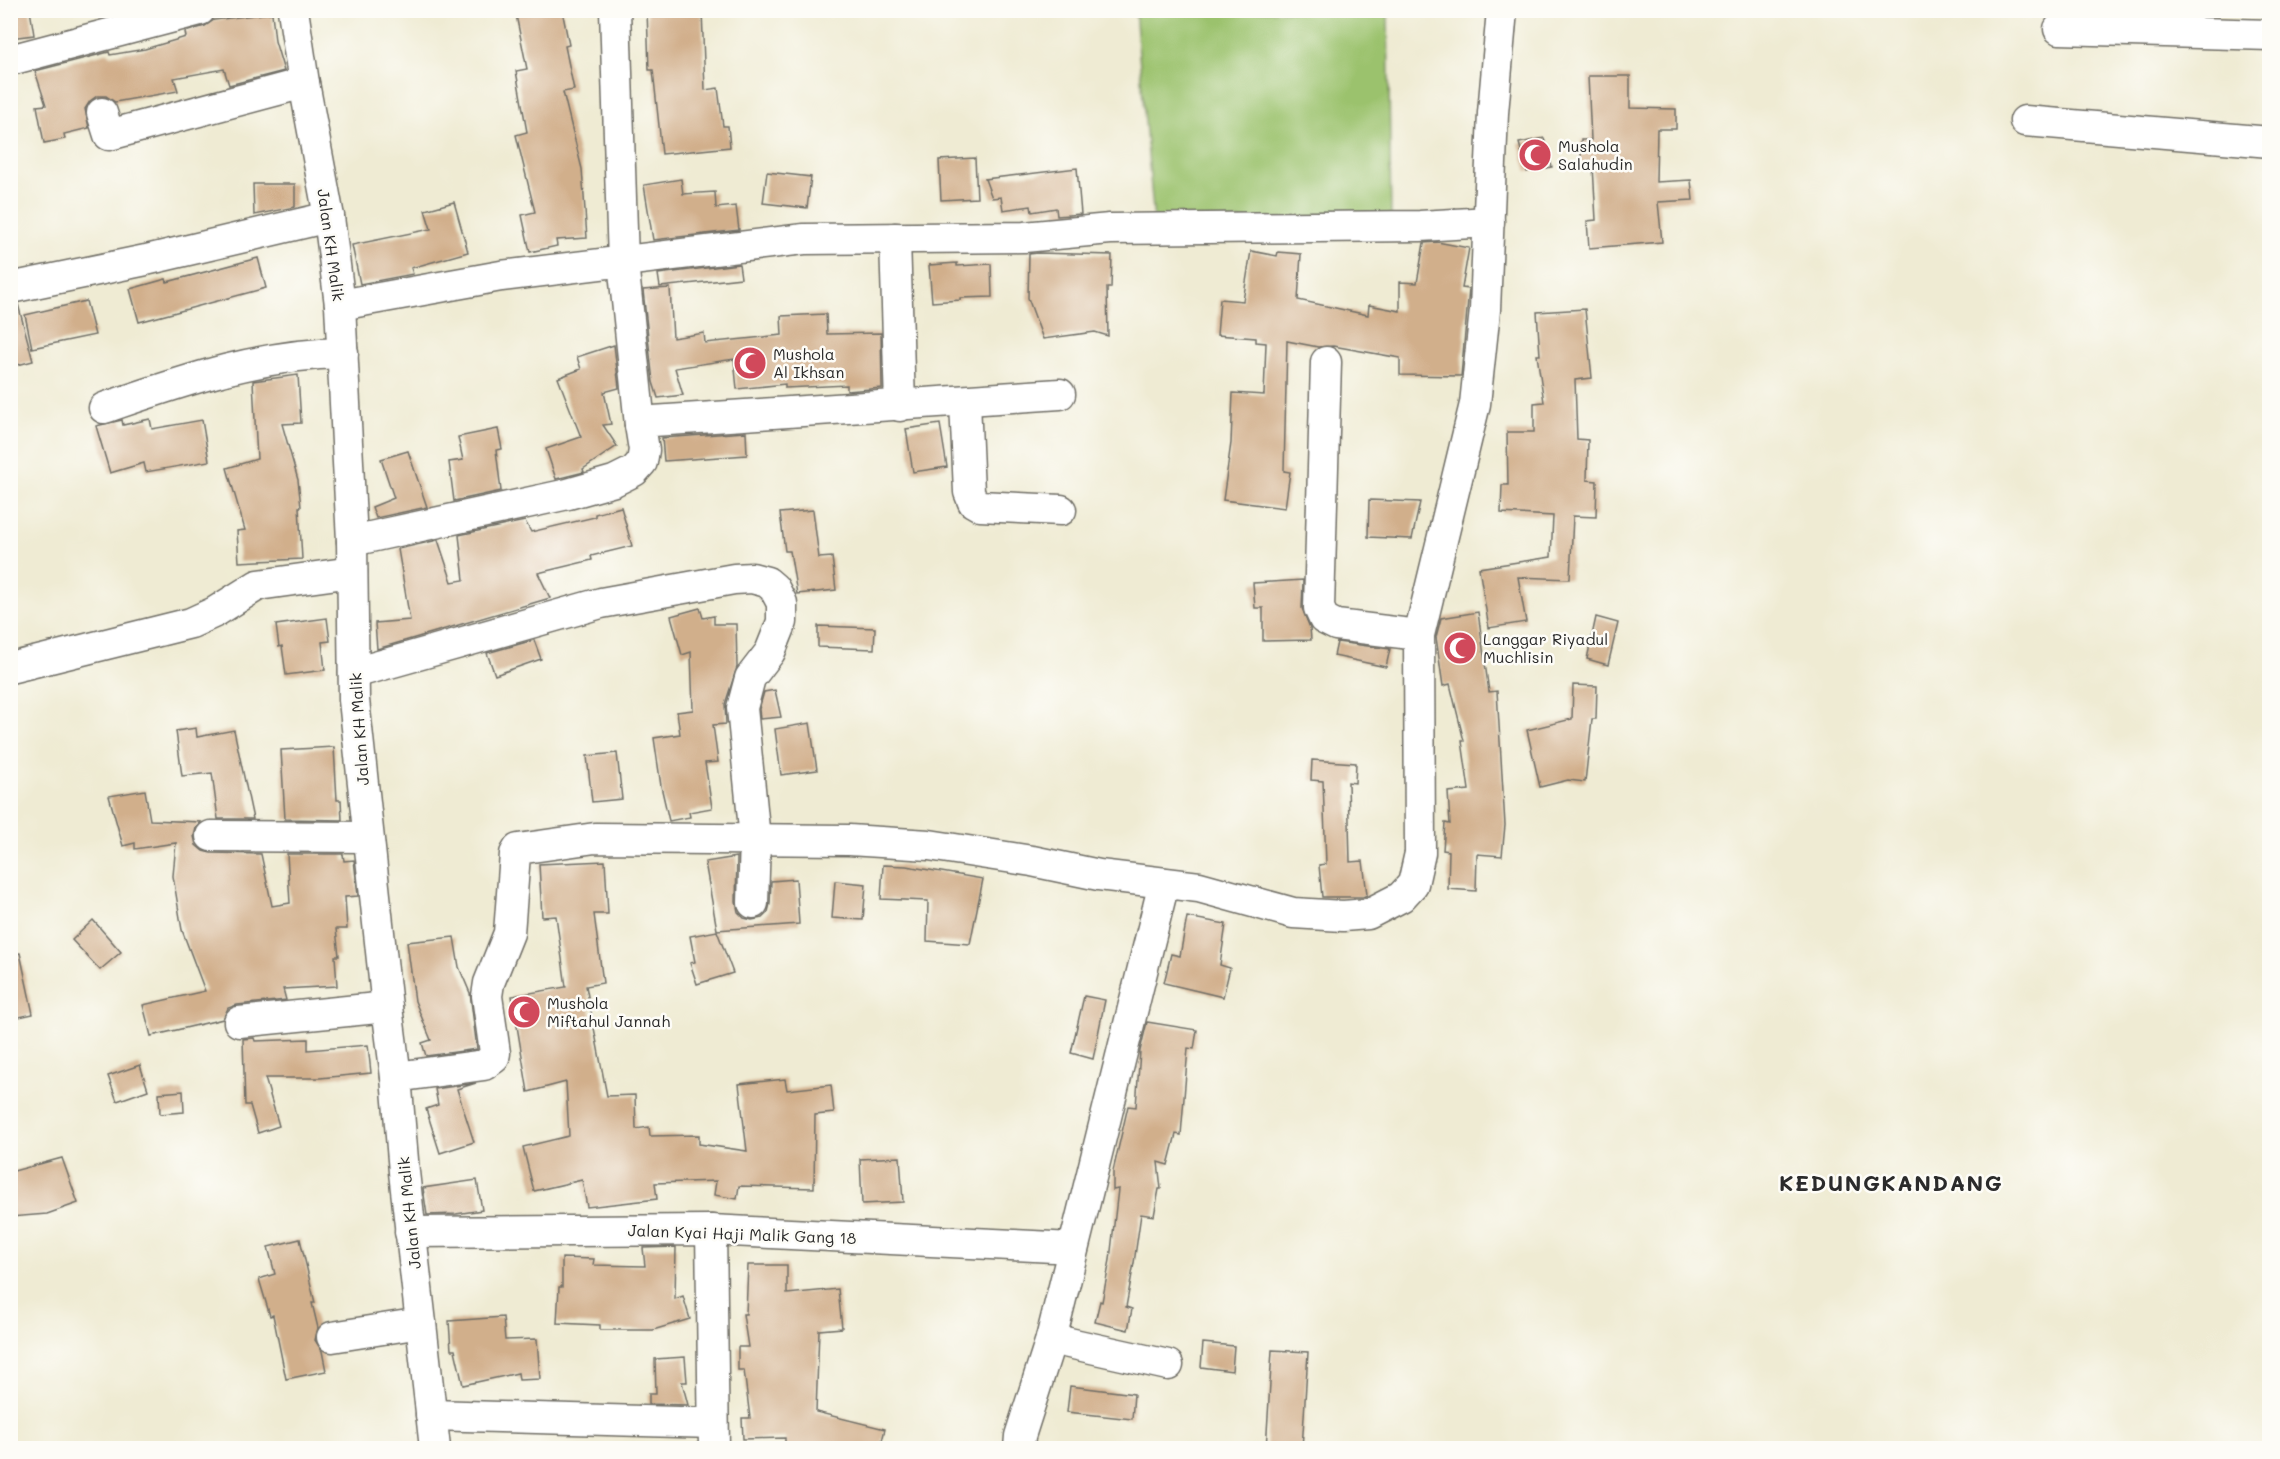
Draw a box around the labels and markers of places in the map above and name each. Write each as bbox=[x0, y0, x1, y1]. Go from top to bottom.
place label: Mushola Salahudin bbox=[1558, 135, 1633, 174]
mosque icon: Mushola Salahudin bbox=[1517, 137, 1553, 173]
place label: Mushola Al Ikhsan bbox=[773, 343, 844, 382]
mosque icon: Mushola Al Ikhsan bbox=[732, 345, 768, 381]
place label: Langgar Riyadul Muchlisin bbox=[1483, 628, 1608, 667]
mosque icon: Langgar Riyadul Muchlisin bbox=[1442, 630, 1478, 666]
place label: Mushola Miftahul Jannah bbox=[547, 992, 670, 1031]
mosque icon: Mushola Miftahul Jannah bbox=[506, 994, 542, 1030]

